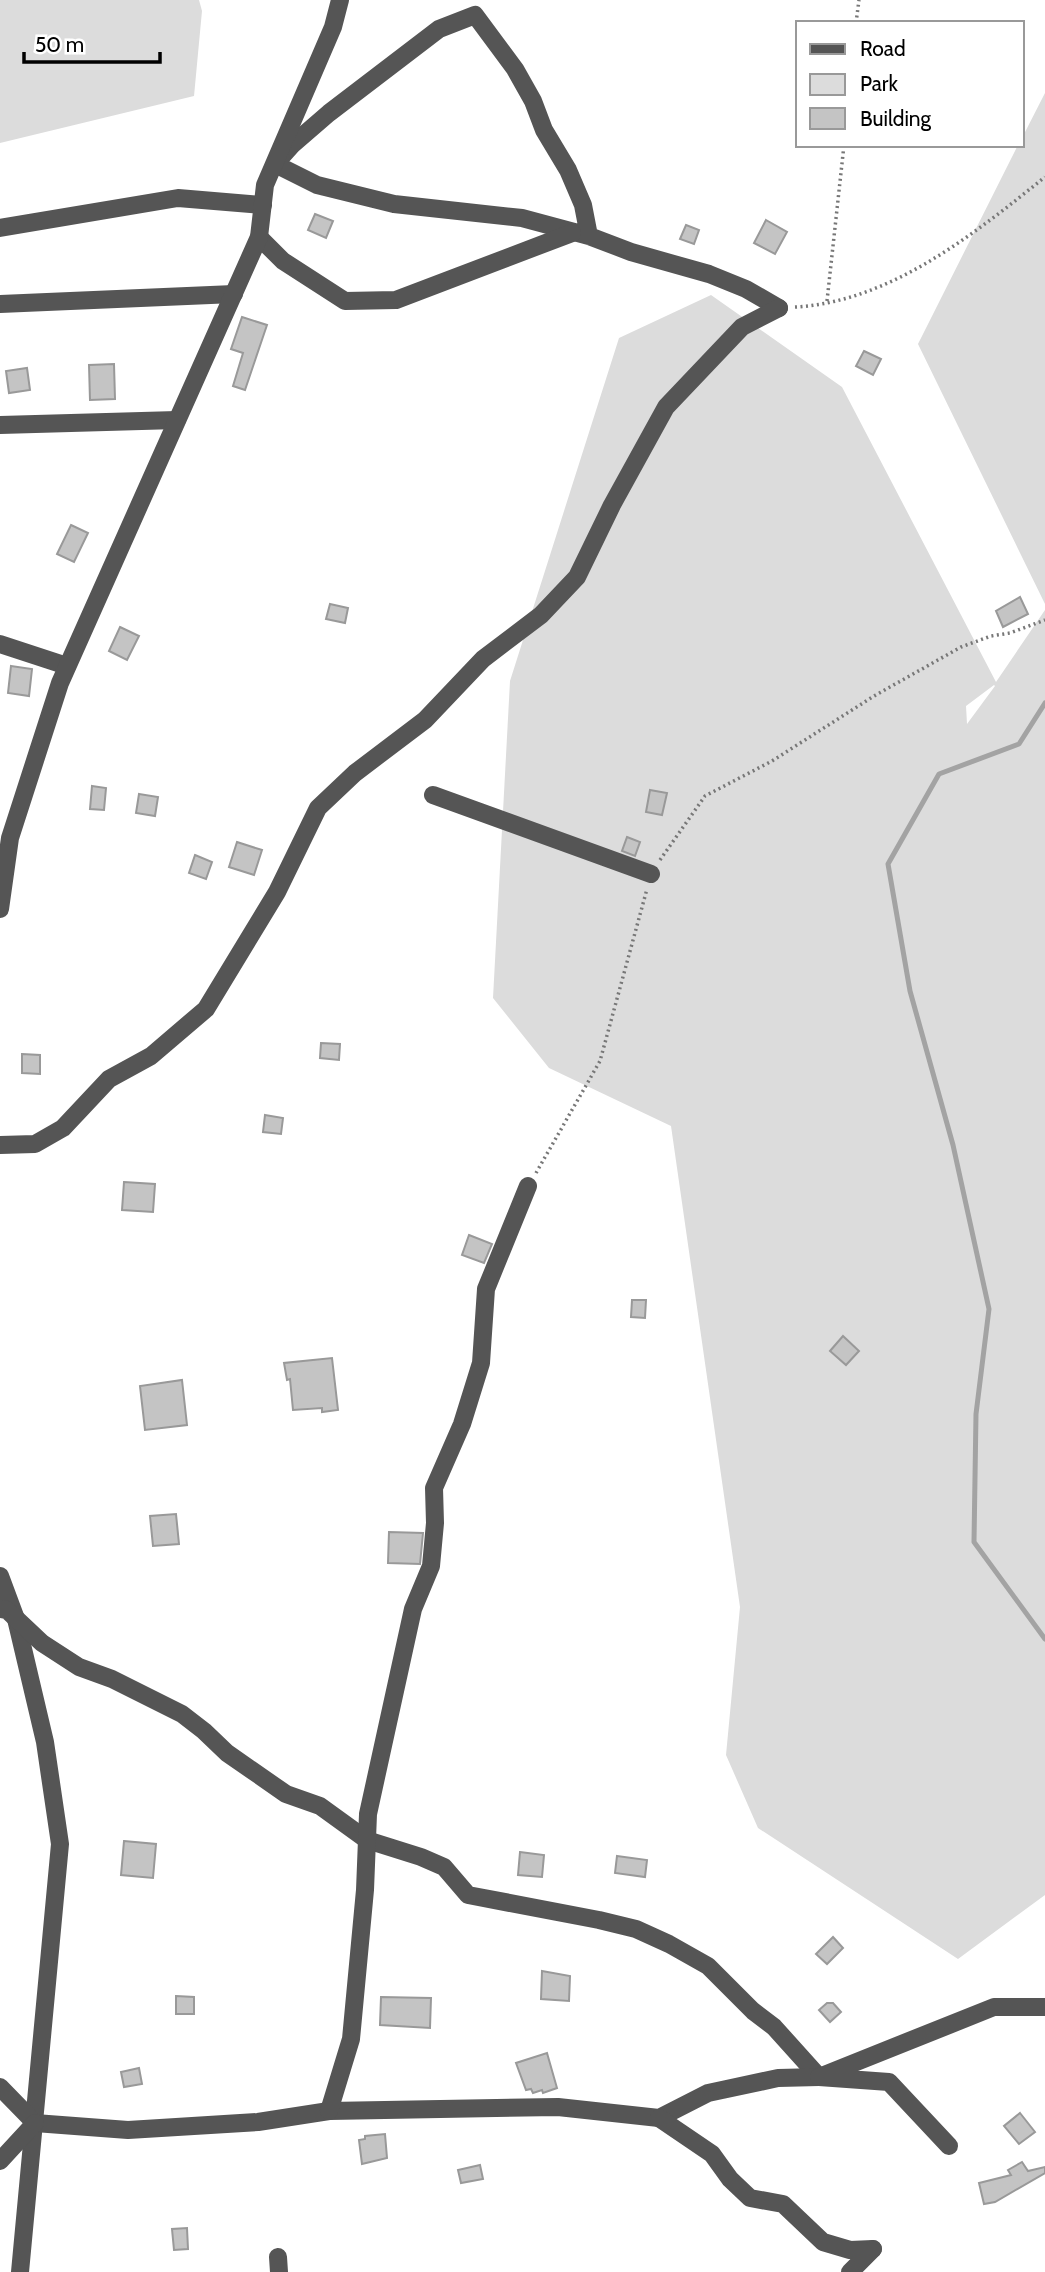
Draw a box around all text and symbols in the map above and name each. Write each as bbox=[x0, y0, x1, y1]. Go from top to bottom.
scale bar bbox=[24, 21, 161, 65]
legend bbox=[796, 21, 1024, 147]
text: 50 m bbox=[35, 32, 84, 57]
text: Road bbox=[860, 36, 906, 61]
text: Park bbox=[860, 71, 898, 96]
text: Building bbox=[860, 106, 932, 131]

